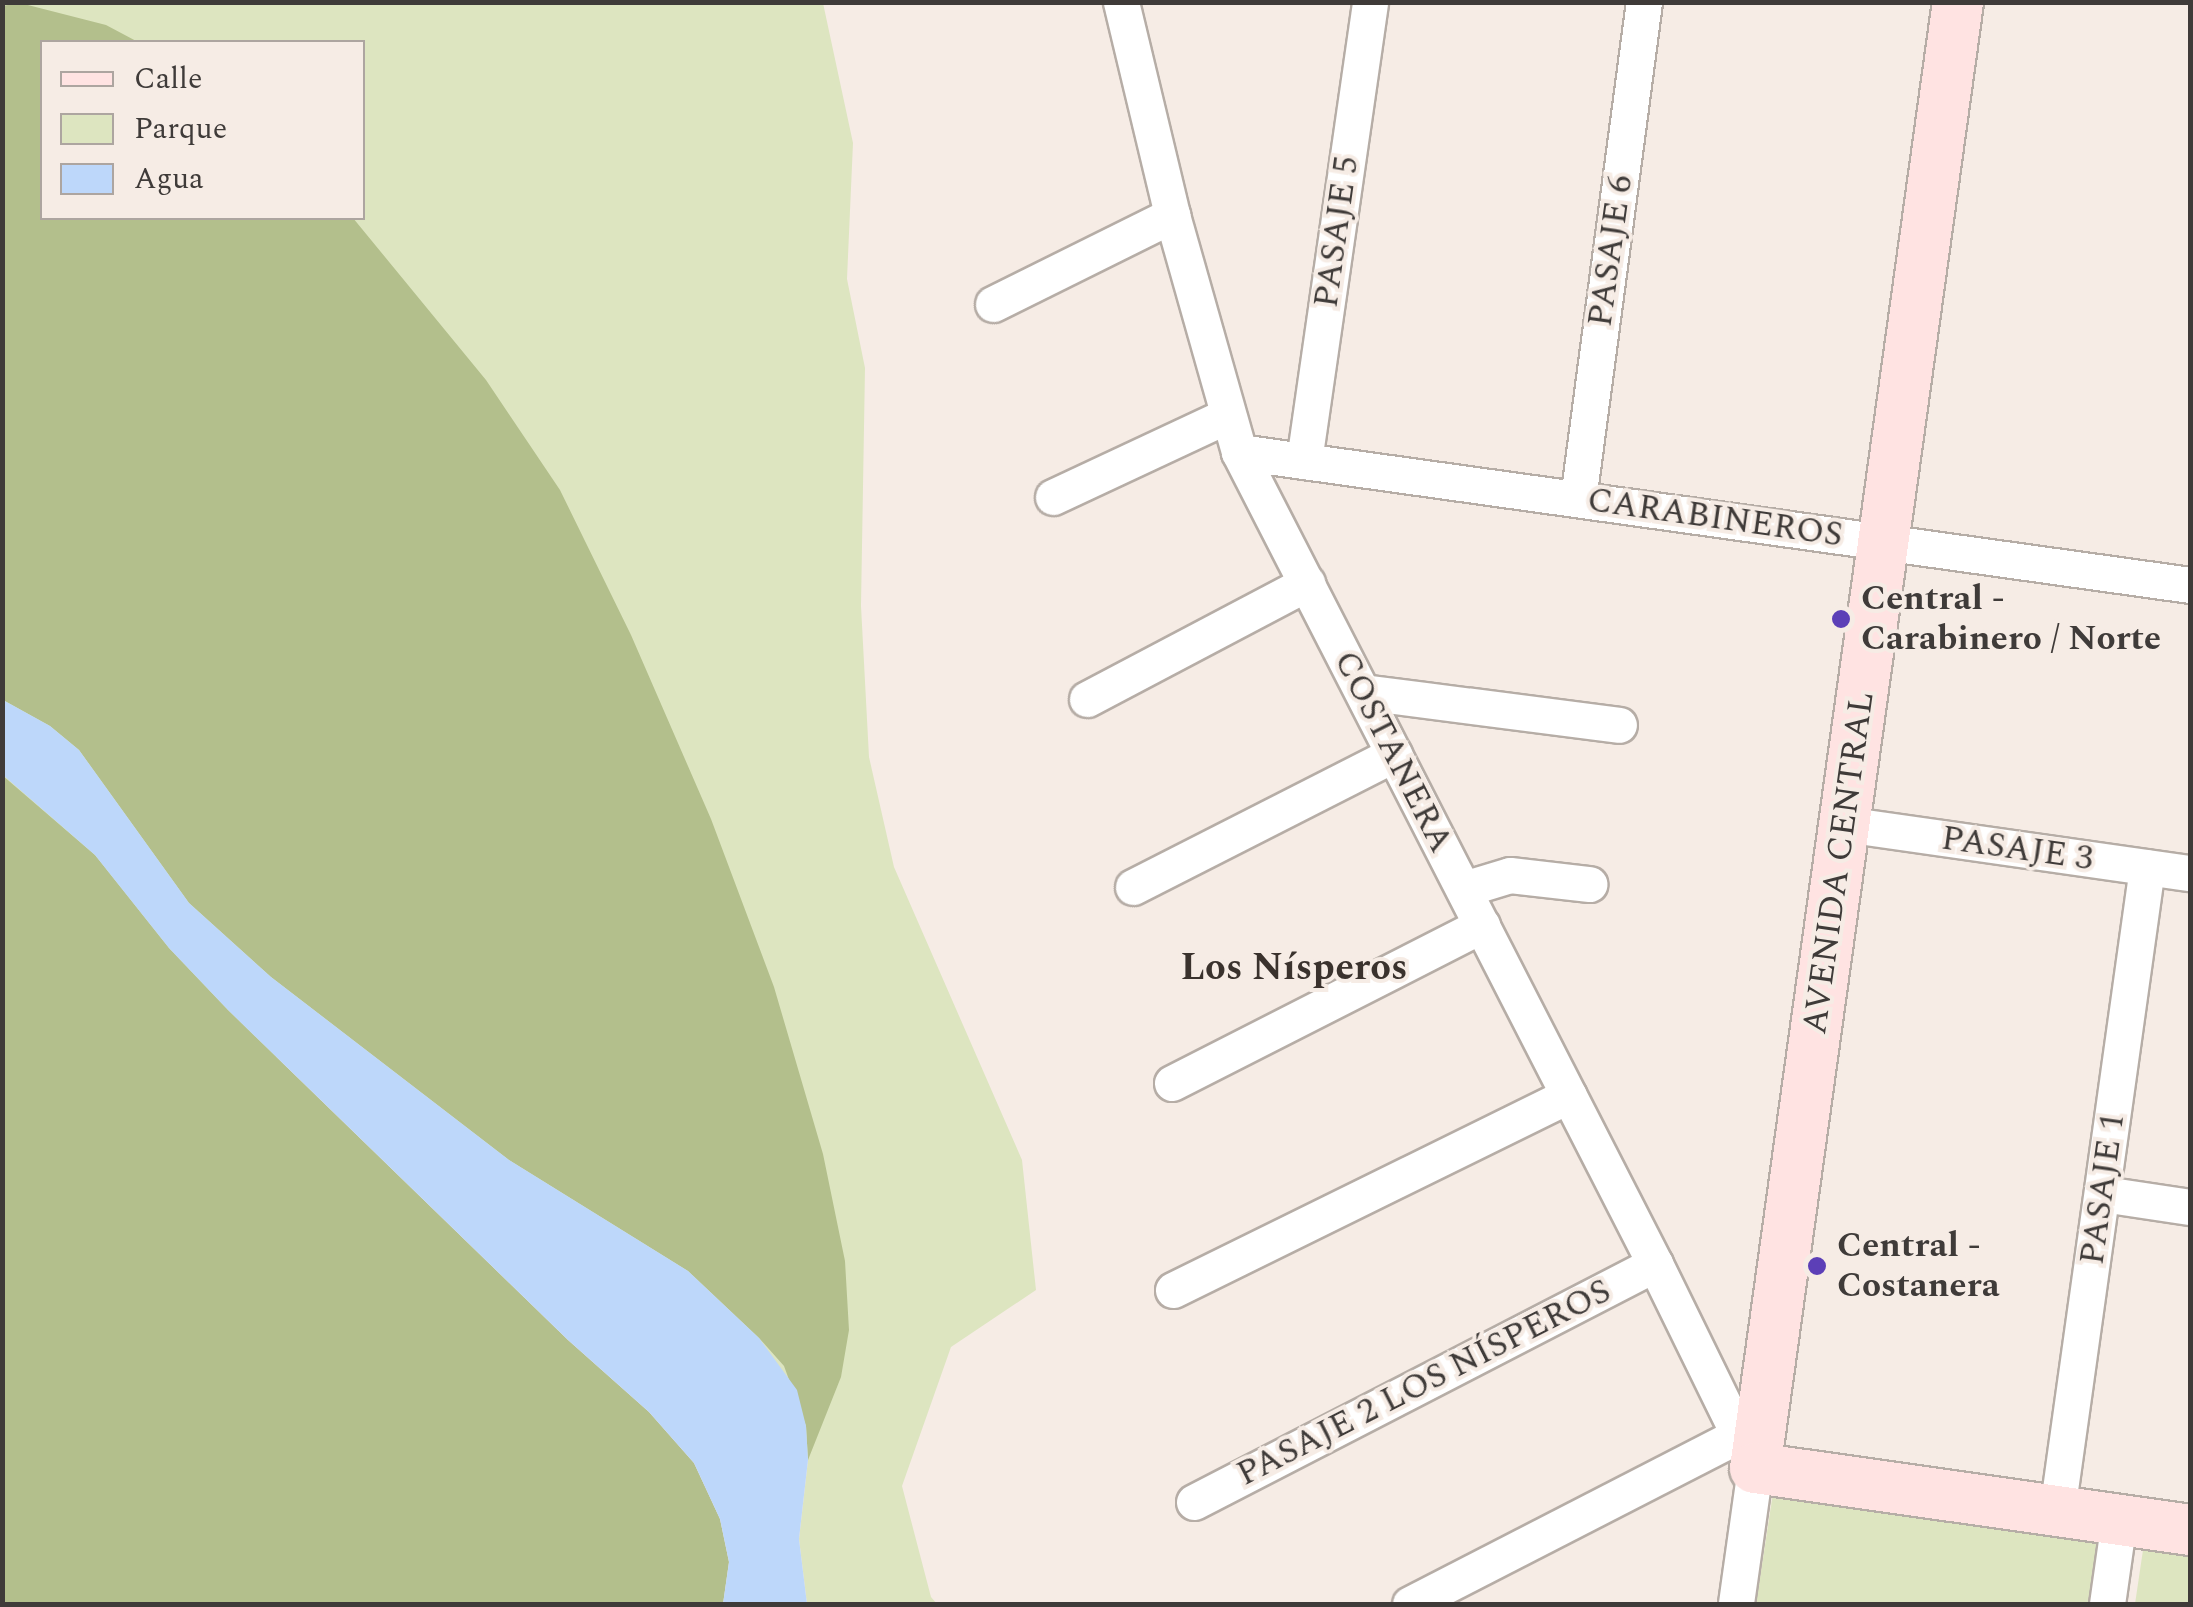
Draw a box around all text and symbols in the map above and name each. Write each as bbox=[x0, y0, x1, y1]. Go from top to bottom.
legend bbox=[40, 40, 365, 220]
text: Calle bbox=[134, 56, 202, 102]
text: Parque bbox=[134, 106, 227, 152]
street label: PASAJE 5 bbox=[1306, 154, 1368, 310]
text: Agua bbox=[134, 156, 204, 202]
street label: PASAJE 6 bbox=[1580, 173, 1642, 329]
street label: CARABINEROS bbox=[1585, 479, 1845, 557]
place label: Central - Carabinero / Norte bbox=[1861, 578, 2161, 660]
marker: Central - Carabinero / Norte bbox=[1830, 608, 1852, 630]
street label: COSTANERA bbox=[1324, 644, 1462, 860]
street label: AVENIDA CENTRAL bbox=[1794, 689, 1884, 1037]
street label: PASAJE 3 bbox=[1939, 818, 2095, 880]
district label: Los Nísperos bbox=[1180, 946, 1408, 992]
street label: PASAJE 1 bbox=[2072, 1111, 2134, 1267]
place label: Central - Costanera bbox=[1837, 1225, 2000, 1307]
marker: Central - Costanera bbox=[1806, 1255, 1828, 1277]
street label: PASAJE 2 LOS NÍSPEROS bbox=[1230, 1270, 1618, 1496]

